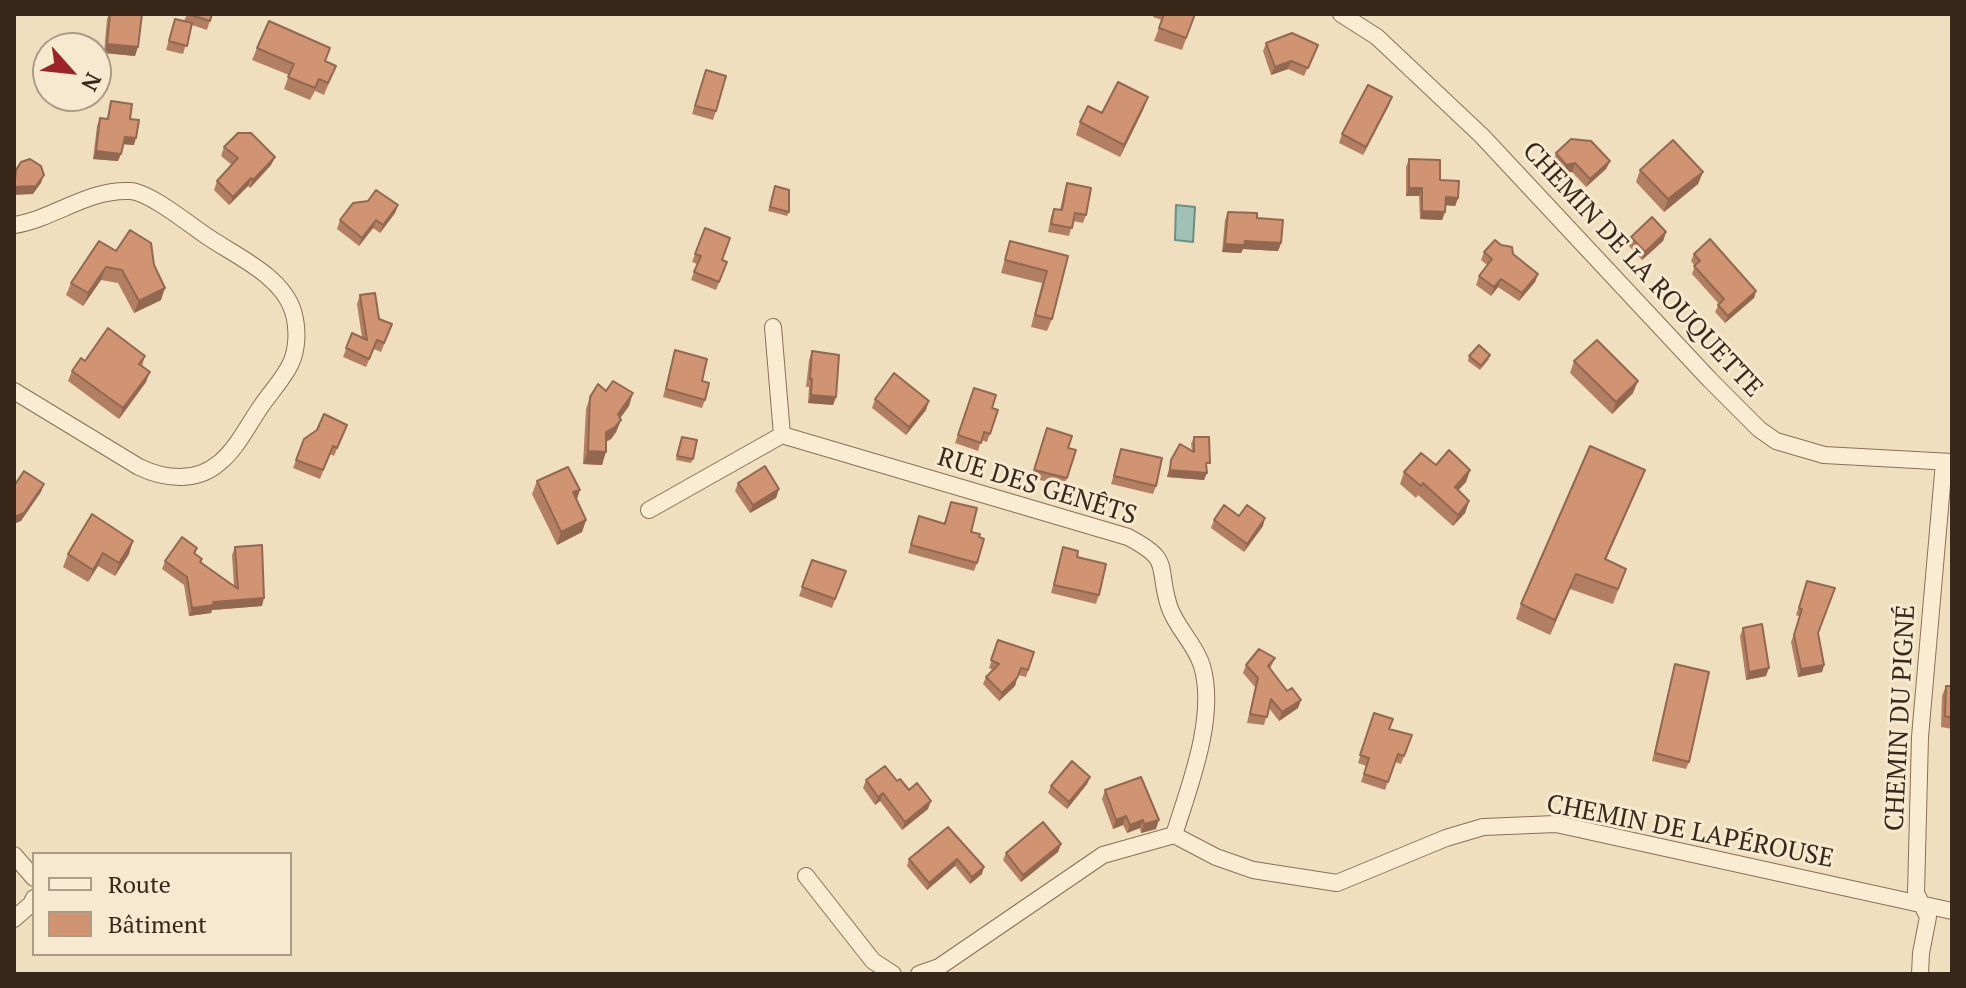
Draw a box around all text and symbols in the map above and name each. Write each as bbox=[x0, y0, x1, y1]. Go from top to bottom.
north arrow bbox=[32, 32, 112, 112]
text: N bbox=[75, 68, 109, 96]
street label: CHEMIN DE LA ROUQUETTE bbox=[1515, 136, 1769, 404]
street label: RUE DES GENÊTS bbox=[934, 442, 1140, 532]
street label: CHEMIN DU PIGNÉ bbox=[1879, 604, 1923, 832]
street label: CHEMIN DE LAPÉROUSE bbox=[1544, 789, 1836, 875]
legend bbox=[32, 852, 292, 956]
text: Route bbox=[108, 868, 171, 900]
text: Bâtiment bbox=[108, 908, 207, 940]

